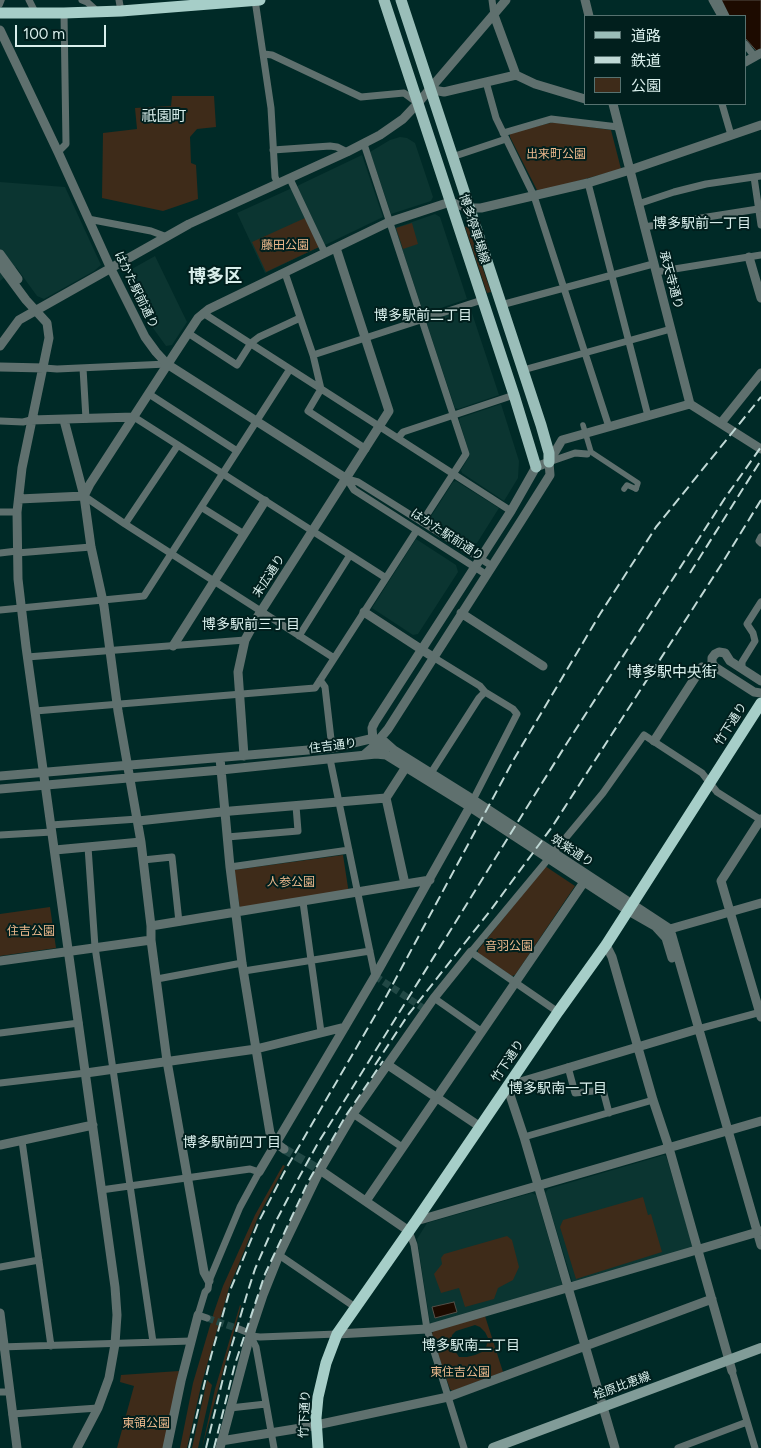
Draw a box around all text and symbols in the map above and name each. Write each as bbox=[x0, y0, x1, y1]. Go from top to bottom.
scale bar bbox=[18, 15, 109, 47]
legend bbox=[584, 15, 746, 105]
text: 100 m bbox=[23, 25, 65, 43]
text: 道路 bbox=[631, 27, 661, 45]
text: 鉄道 bbox=[631, 52, 661, 70]
text: 公園 bbox=[631, 77, 661, 95]
district label: 祇園町 bbox=[142, 108, 186, 126]
park label: 出来町公園 bbox=[526, 147, 586, 161]
street label: 博多停車場線 bbox=[456, 193, 492, 265]
district label: 博多駅前一丁目 bbox=[653, 216, 751, 232]
park label: 藤田公園 bbox=[261, 238, 309, 252]
street label: はかた駅前通り bbox=[111, 249, 161, 331]
street label: 承天寺通り bbox=[656, 249, 686, 311]
district label: 博多区 bbox=[188, 266, 242, 288]
district label: 博多駅前二丁目 bbox=[374, 308, 472, 324]
street label: はかた駅前通り bbox=[408, 506, 486, 564]
street label: 末広通り bbox=[250, 552, 288, 600]
district label: 博多駅前三丁目 bbox=[202, 617, 300, 633]
district label: 博多駅中央街 bbox=[627, 664, 717, 682]
street label: 竹下通り bbox=[712, 700, 750, 748]
street label: 住吉通り bbox=[308, 736, 358, 756]
street label: 筑紫通り bbox=[548, 832, 596, 870]
park label: 人参公園 bbox=[267, 875, 315, 889]
park label: 住吉公園 bbox=[7, 924, 55, 938]
park label: 音羽公園 bbox=[485, 939, 533, 953]
street label: 竹下通り bbox=[489, 1037, 527, 1085]
district label: 博多駅南一丁目 bbox=[509, 1081, 607, 1097]
district label: 博多駅前四丁目 bbox=[183, 1135, 281, 1151]
district label: 博多駅南二丁目 bbox=[422, 1338, 520, 1354]
park label: 東住吉公園 bbox=[430, 1365, 490, 1379]
street label: 桧原比恵線 bbox=[591, 1369, 653, 1403]
street label: 竹下通り bbox=[297, 1390, 313, 1438]
park label: 東領公園 bbox=[122, 1416, 170, 1430]

